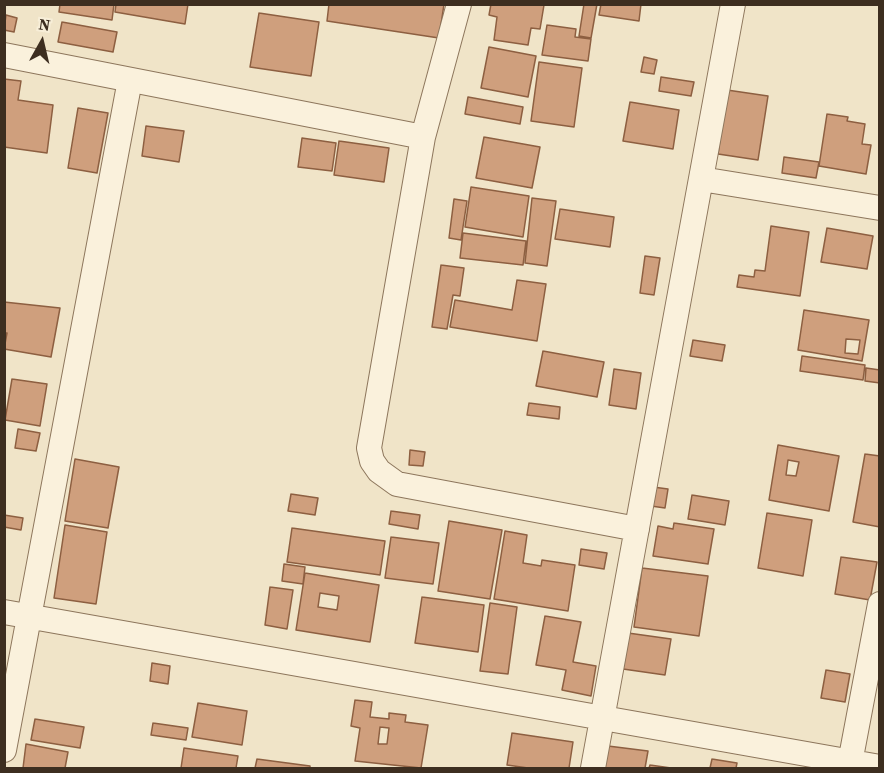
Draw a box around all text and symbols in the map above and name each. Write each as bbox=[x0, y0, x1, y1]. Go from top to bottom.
north arrow bbox=[12, 12, 72, 72]
text: N bbox=[37, 12, 52, 36]

